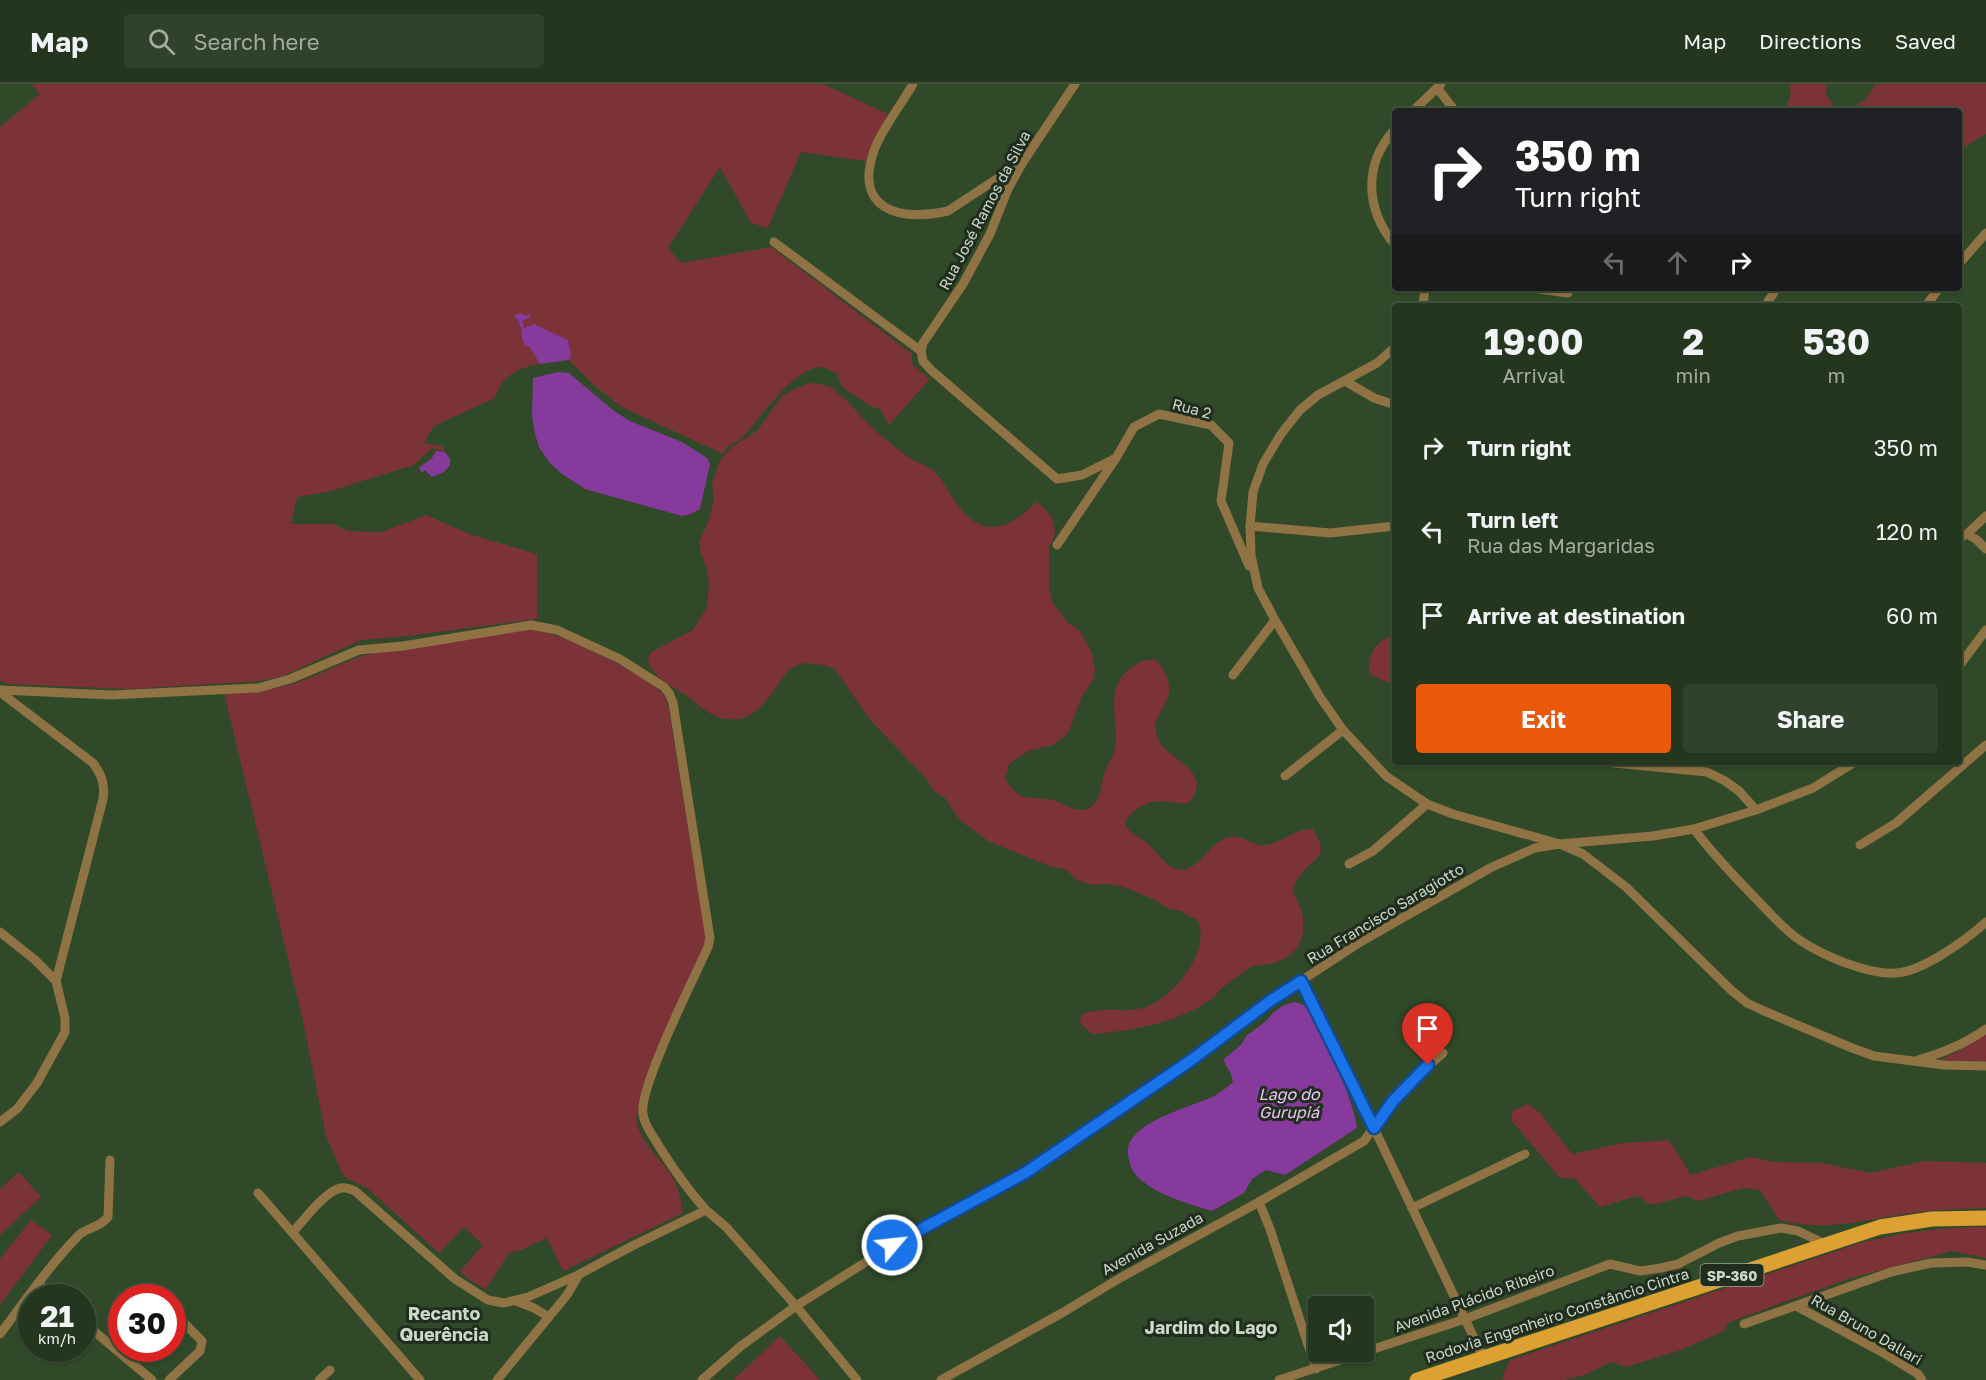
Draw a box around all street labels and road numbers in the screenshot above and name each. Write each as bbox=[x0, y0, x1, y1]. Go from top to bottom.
street label: Rua José Ramos da Silva bbox=[934, 127, 1034, 293]
street label: Rua 2 bbox=[1170, 394, 1214, 422]
street label: Rua Francisco Saragiotto bbox=[1303, 859, 1467, 967]
street label: Avenida Suzada bbox=[1098, 1208, 1206, 1278]
street label: Avenida Plácido Ribeiro bbox=[1392, 1261, 1556, 1335]
street label: Rodovia Engenheiro Constâncio Cintra bbox=[1423, 1264, 1691, 1366]
road number: SP-360 bbox=[1700, 1264, 1764, 1286]
street label: Rua Bruno Dallari bbox=[1808, 1290, 1926, 1368]

